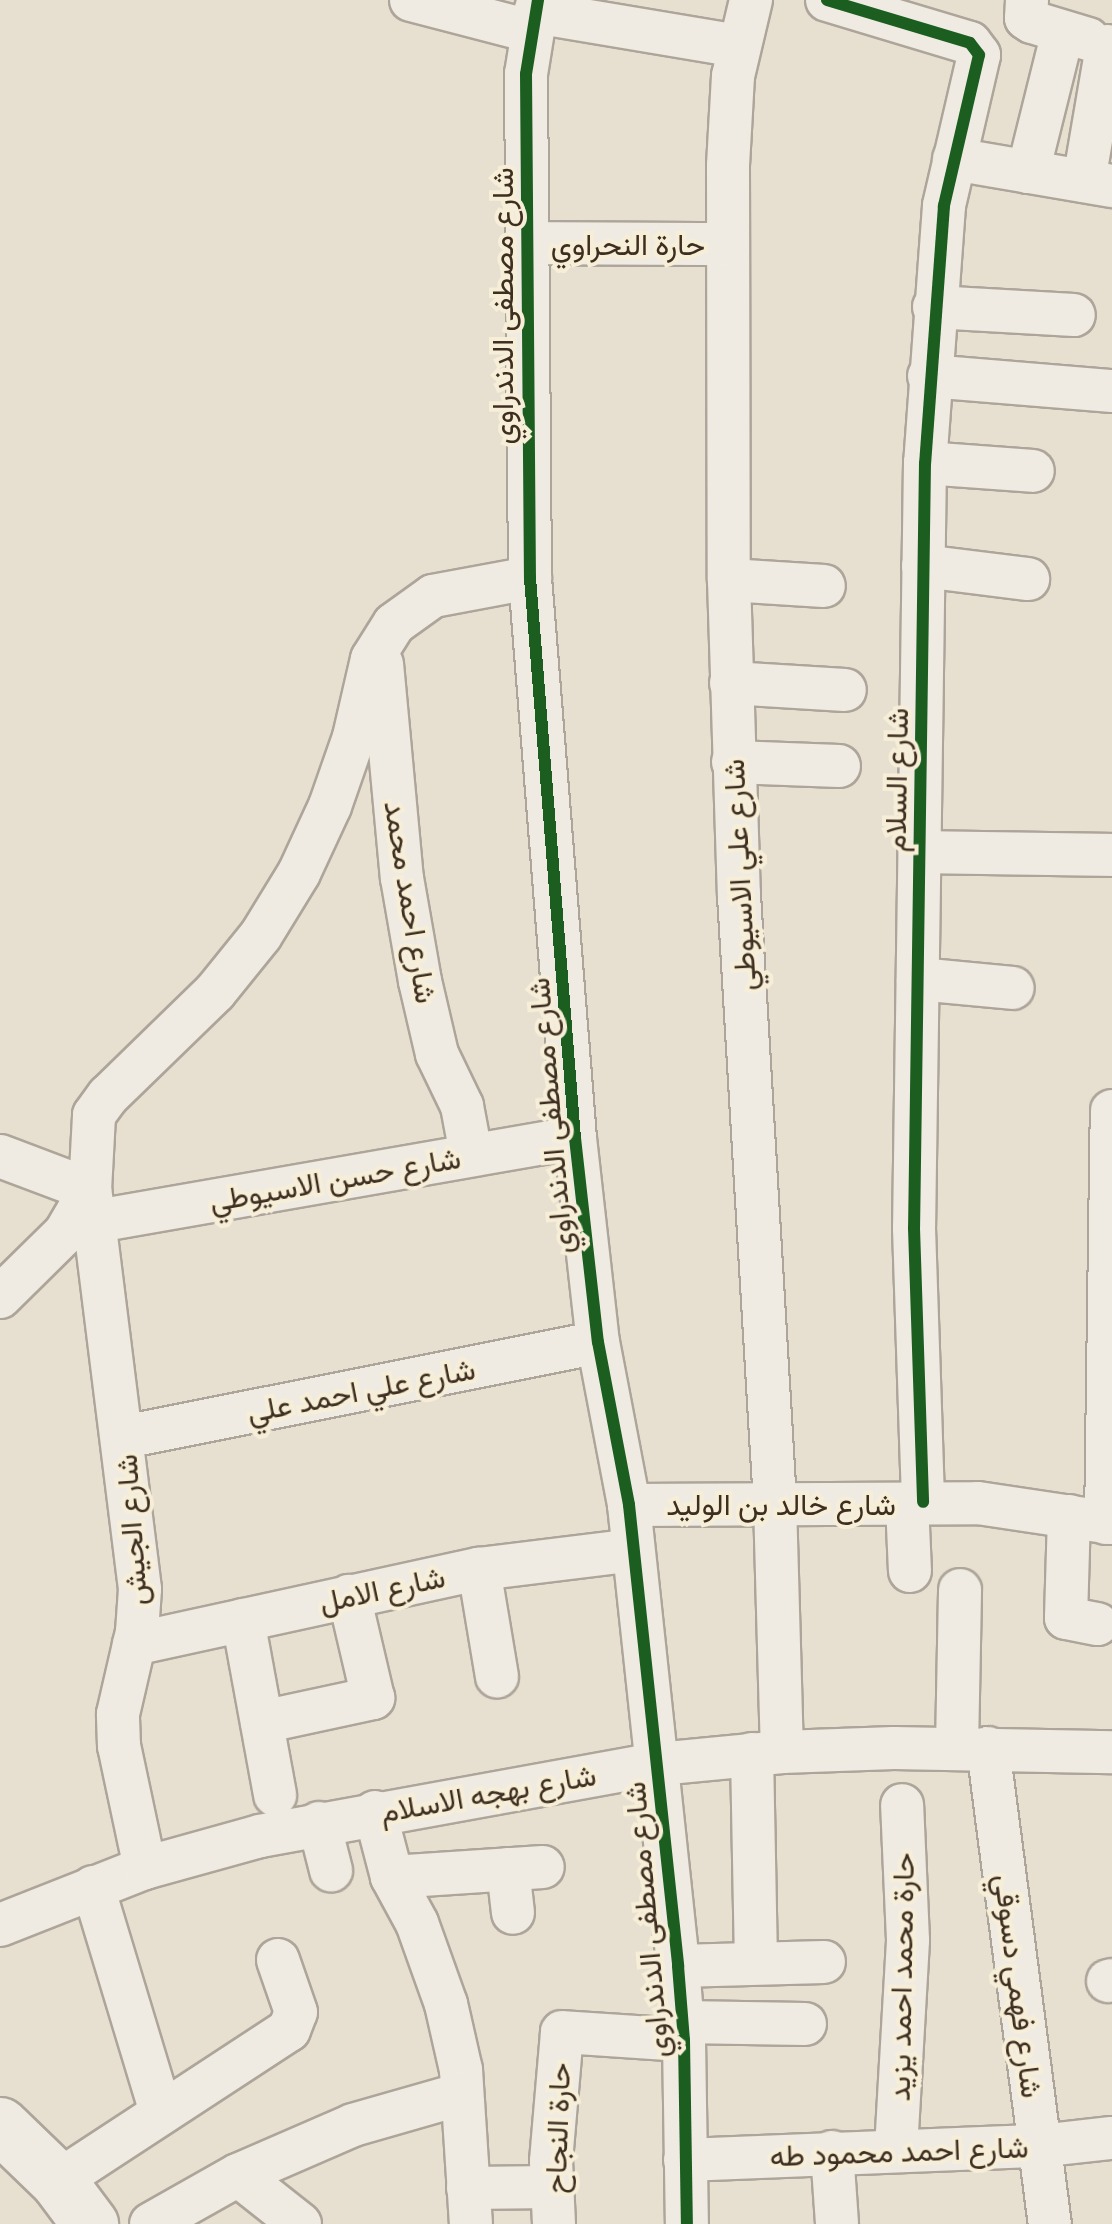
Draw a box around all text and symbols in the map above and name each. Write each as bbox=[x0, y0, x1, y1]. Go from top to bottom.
street label: شارع مصطفى الدندراوي bbox=[484, 167, 520, 445]
street label: حارة النحراوي bbox=[551, 226, 705, 262]
street label: شارع السلام bbox=[877, 707, 915, 853]
street label: شارع علي الاسيوطي bbox=[715, 758, 763, 992]
street label: شارع احمد محمد bbox=[377, 798, 445, 1006]
street label: شارع مصطفى الدندراوي bbox=[520, 976, 580, 1256]
street label: شارع حسن الاسيوطي bbox=[207, 1139, 463, 1219]
street label: شارع علي احمد علي bbox=[244, 1350, 478, 1430]
street label: شارع الجيش bbox=[108, 1453, 154, 1607]
street label: شارع خالد بن الوليد bbox=[666, 1486, 896, 1522]
street label: شارع الامل bbox=[316, 1558, 448, 1620]
street label: شارع بهجه الاسلام bbox=[377, 1756, 599, 1830]
street label: شارع مصطفى الدندراوي bbox=[616, 1780, 676, 2060]
street label: حارة محمد احمد يزيد bbox=[881, 1852, 921, 2102]
street label: شارع فهمي دسوقي bbox=[987, 1872, 1051, 2100]
street label: حارة النجاح bbox=[537, 2062, 577, 2194]
street label: شارع احمد محمود طه bbox=[769, 2128, 1029, 2174]

